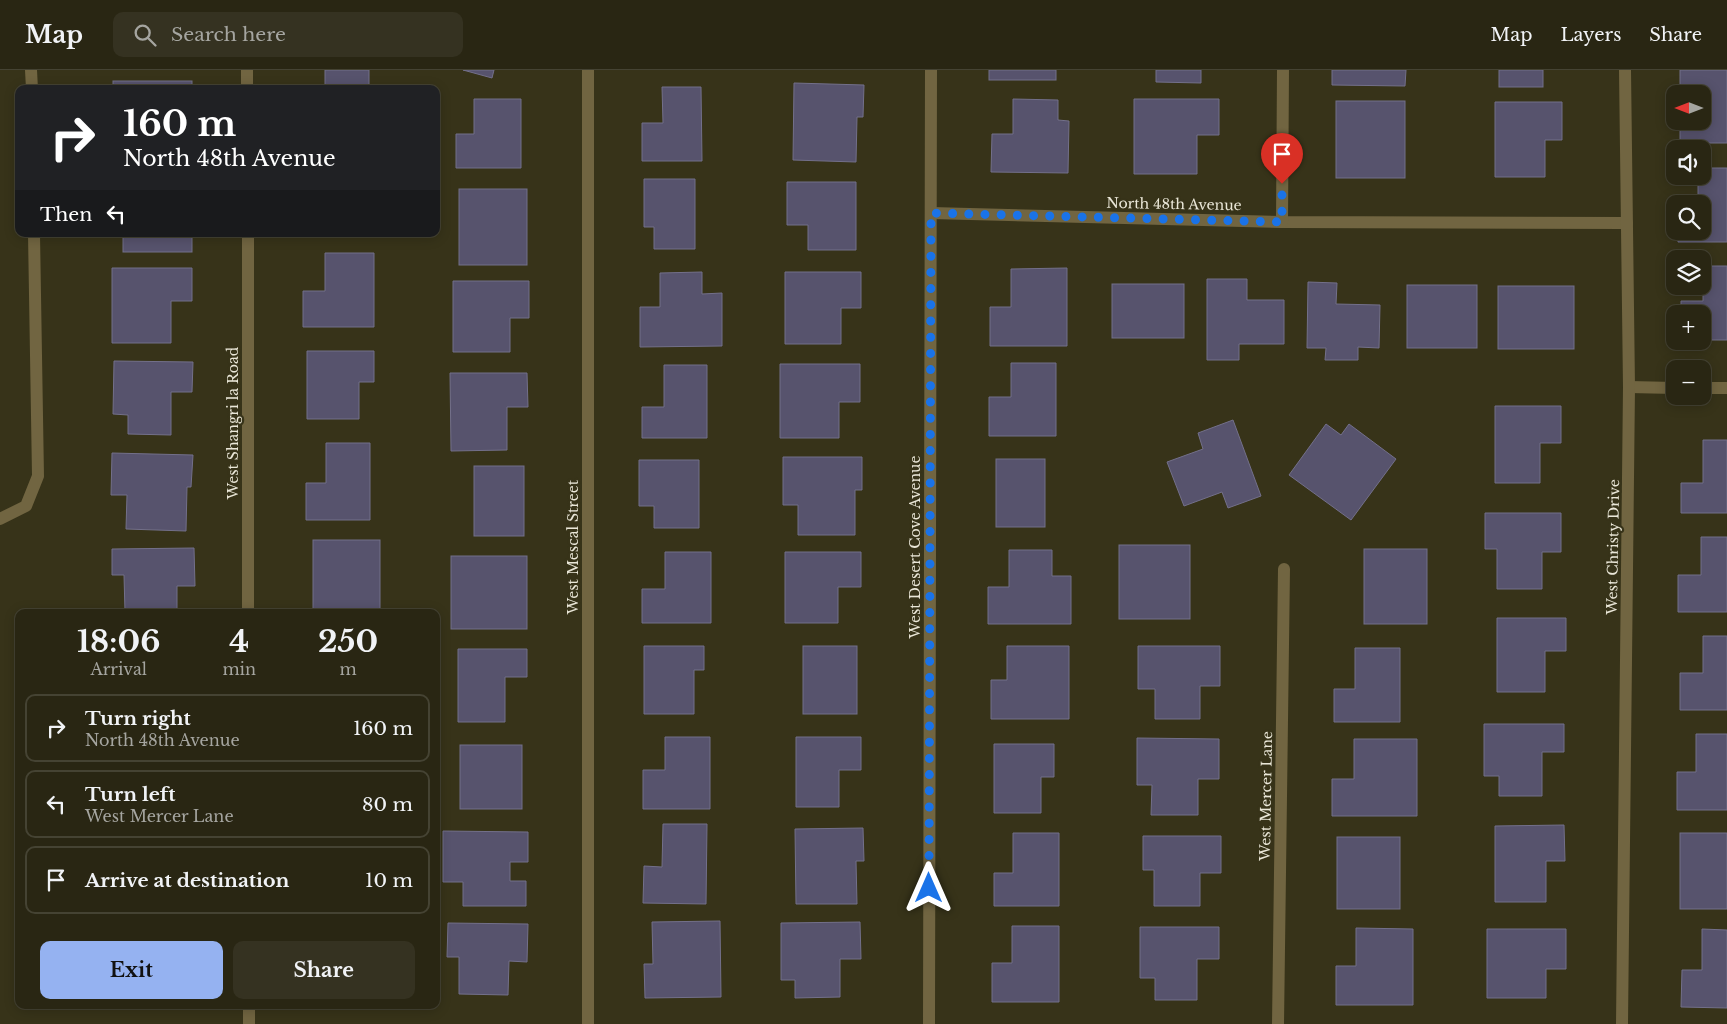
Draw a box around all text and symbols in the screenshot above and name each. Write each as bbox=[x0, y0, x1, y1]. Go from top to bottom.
search box bbox=[113, 12, 463, 57]
text: Map bbox=[25, 20, 83, 49]
icon: search bbox=[131, 21, 159, 49]
text: Search here bbox=[171, 23, 286, 46]
text: Map bbox=[1491, 24, 1532, 46]
text: Layers bbox=[1560, 24, 1621, 46]
text: Share bbox=[1649, 24, 1702, 46]
north arrow bbox=[1666, 85, 1711, 130]
map controls bbox=[1666, 85, 1711, 405]
text: 160 m bbox=[123, 102, 236, 145]
icon: right bbox=[40, 105, 105, 170]
pin bbox=[1261, 133, 1303, 184]
icon: arrive bbox=[1268, 140, 1296, 168]
button: sound bbox=[1666, 140, 1711, 185]
text: North 48th Avenue bbox=[123, 145, 336, 172]
street label: North 48th Avenue bbox=[1106, 194, 1242, 214]
button: search bbox=[1666, 195, 1711, 240]
icon: left bbox=[102, 200, 130, 228]
text: Then bbox=[40, 203, 92, 226]
button: layers bbox=[1666, 250, 1711, 295]
button: + bbox=[1666, 305, 1711, 350]
street label: West Shangri la Road bbox=[224, 346, 242, 500]
button: − bbox=[1666, 360, 1711, 405]
street label: West Desert Cove Avenue bbox=[906, 456, 924, 639]
street label: West Mescal Street bbox=[564, 479, 582, 615]
street label: West Christy Drive bbox=[1603, 479, 1623, 616]
text: 18:06 bbox=[77, 623, 160, 660]
text: 4 bbox=[229, 623, 249, 660]
text: 250 bbox=[318, 623, 378, 660]
text: Arrival bbox=[90, 659, 147, 679]
text: min bbox=[222, 659, 256, 679]
text: m bbox=[339, 659, 357, 679]
text: Turn right bbox=[85, 707, 191, 730]
icon: right bbox=[42, 714, 70, 742]
text: 160 m bbox=[353, 717, 413, 740]
text: North 48th Avenue bbox=[85, 730, 240, 750]
street label: West Mercer Lane bbox=[1256, 731, 1276, 862]
text: Turn left bbox=[85, 783, 176, 806]
icon: left bbox=[42, 790, 70, 818]
text: 80 m bbox=[362, 793, 413, 816]
text: West Mercer Lane bbox=[85, 806, 234, 826]
position arrow bbox=[902, 861, 954, 913]
icon: arrive bbox=[42, 866, 70, 894]
text: Arrive at destination bbox=[85, 869, 289, 892]
text: 10 m bbox=[365, 869, 413, 892]
button: Exit bbox=[40, 941, 223, 999]
button: Share bbox=[233, 941, 415, 999]

